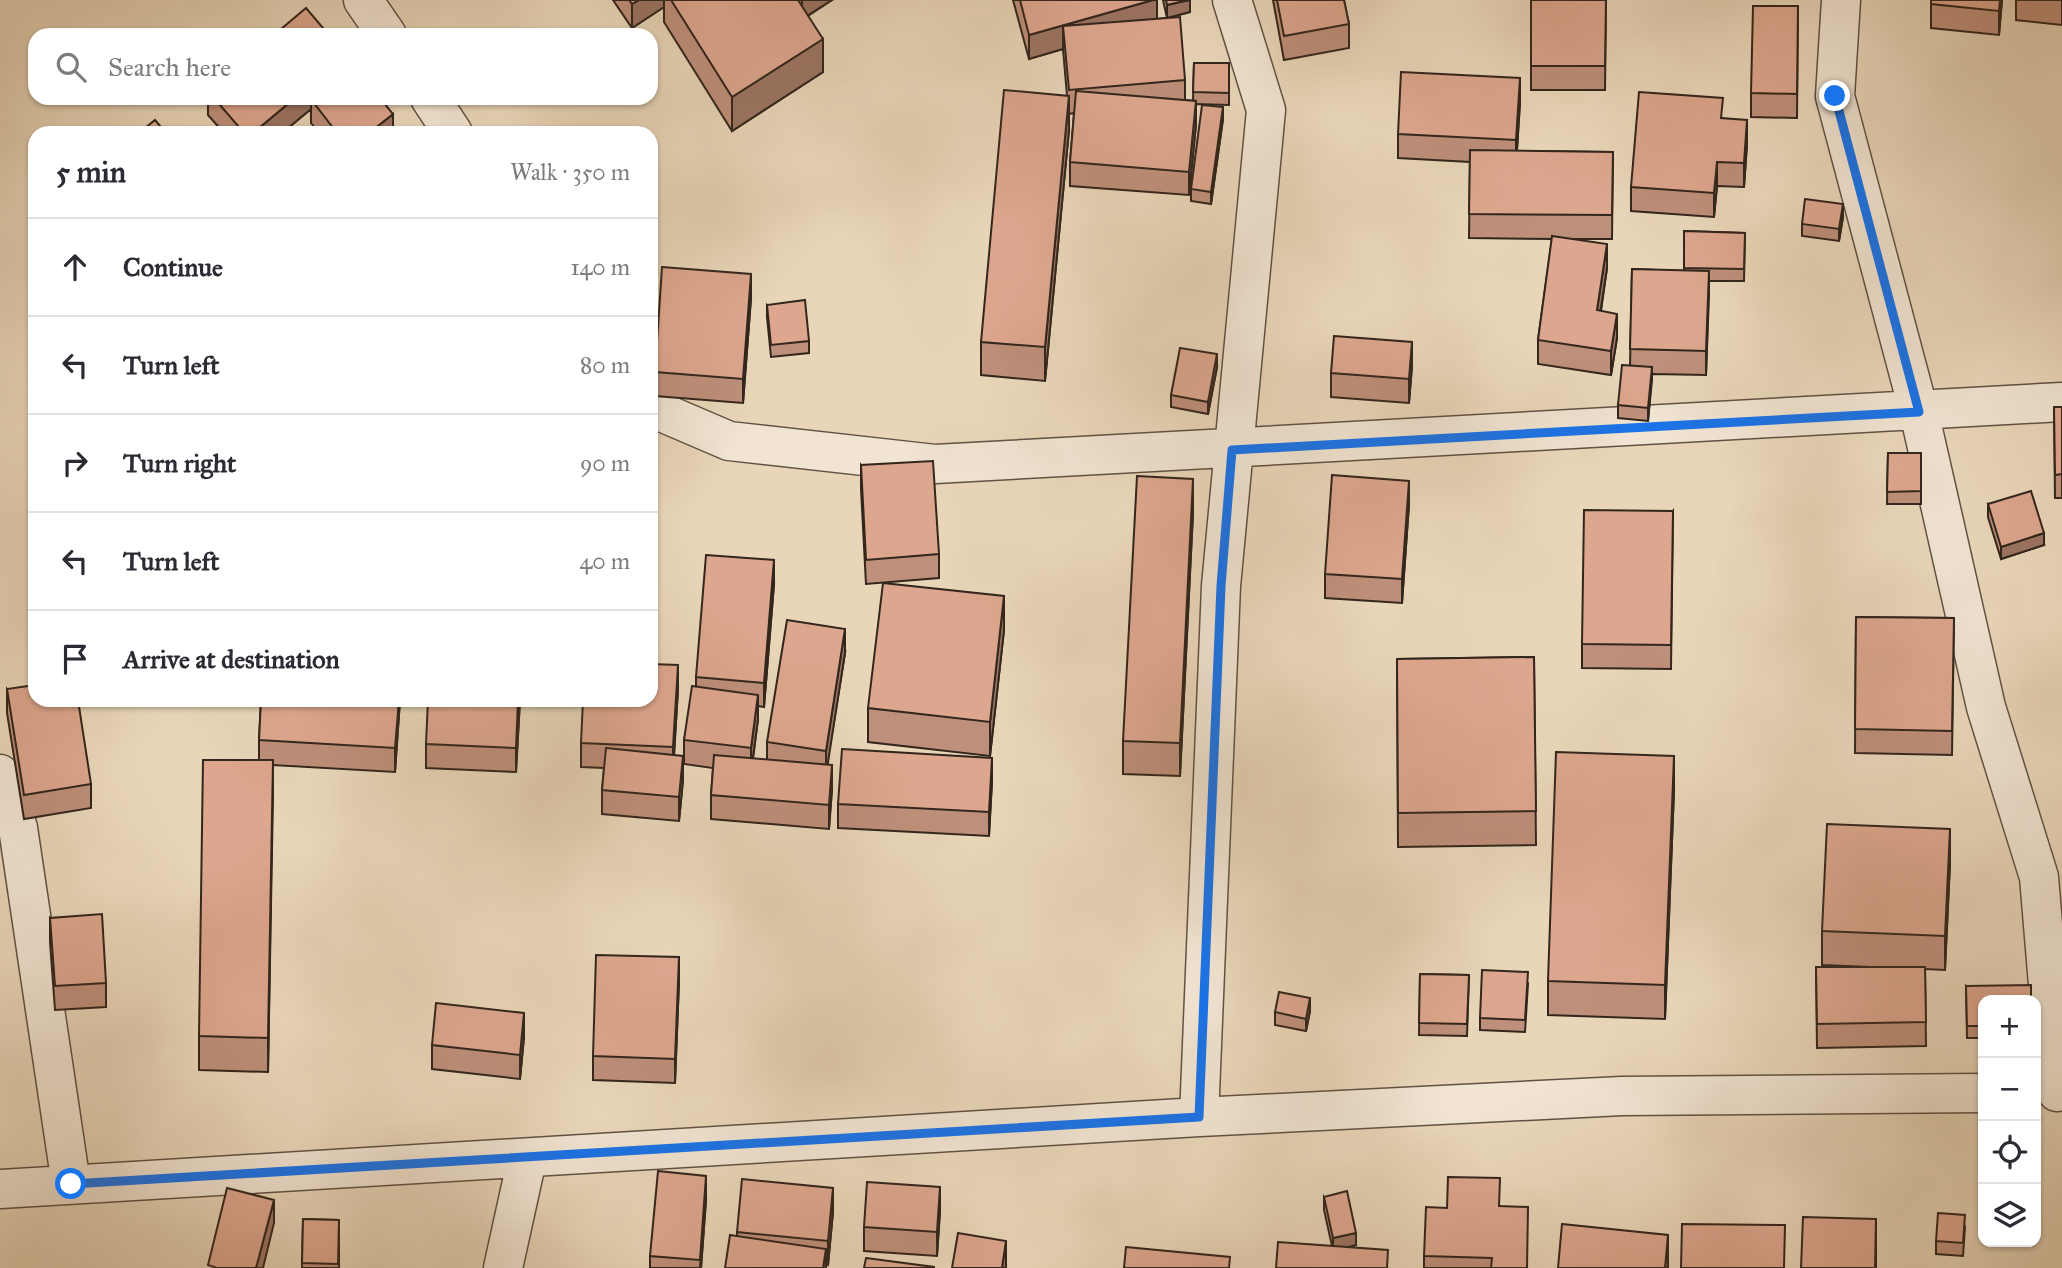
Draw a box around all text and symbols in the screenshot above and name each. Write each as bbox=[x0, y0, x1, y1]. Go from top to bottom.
search box bbox=[28, 28, 658, 105]
icon: search bbox=[52, 48, 90, 86]
text: Search here bbox=[108, 51, 231, 83]
route end bbox=[1819, 80, 1850, 111]
text: 5 min bbox=[56, 154, 126, 190]
text: Walk · 350 m bbox=[510, 158, 630, 186]
icon: ahead bbox=[56, 248, 94, 286]
text: Continue bbox=[123, 251, 223, 283]
text: 140 m bbox=[570, 253, 630, 281]
icon: left bbox=[56, 346, 94, 384]
text: Turn left bbox=[123, 349, 219, 381]
text: 80 m bbox=[580, 351, 630, 379]
icon: right bbox=[56, 444, 94, 482]
text: Turn right bbox=[123, 447, 236, 479]
text: 90 m bbox=[580, 449, 630, 477]
icon: left bbox=[56, 542, 94, 580]
text: Turn left bbox=[123, 545, 219, 577]
text: 40 m bbox=[580, 547, 630, 575]
icon: arrive bbox=[56, 640, 94, 678]
text: Arrive at destination bbox=[123, 643, 340, 675]
map controls bbox=[1978, 995, 2041, 1247]
button: + bbox=[1978, 995, 2041, 1058]
button: − bbox=[1978, 1058, 2041, 1121]
button: locate bbox=[1978, 1121, 2041, 1184]
route start bbox=[55, 1168, 86, 1199]
button: layers bbox=[1978, 1184, 2041, 1247]

